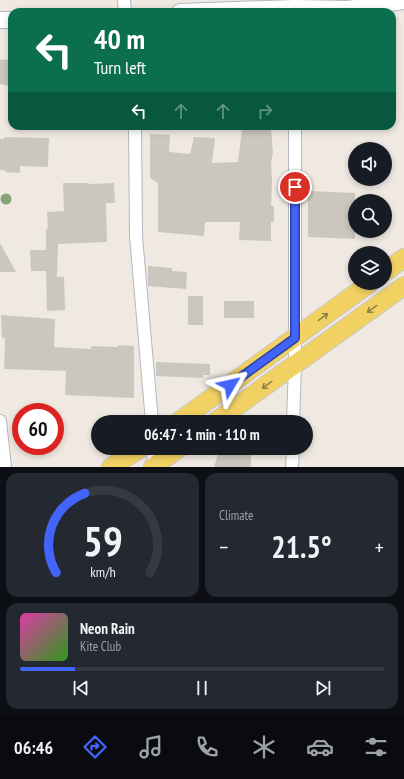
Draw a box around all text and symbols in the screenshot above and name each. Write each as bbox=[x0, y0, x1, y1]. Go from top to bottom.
text: 40 m bbox=[94, 20, 145, 57]
icon: left bbox=[28, 24, 80, 76]
text: Turn left bbox=[94, 56, 146, 79]
icon: left bbox=[128, 100, 150, 122]
icon: ahead bbox=[170, 100, 192, 122]
icon: ahead bbox=[212, 100, 234, 122]
icon: right bbox=[254, 100, 276, 122]
map controls bbox=[348, 142, 392, 290]
button: sound bbox=[348, 142, 392, 186]
pin bbox=[278, 170, 312, 204]
icon: arrive bbox=[284, 176, 306, 198]
button: search bbox=[348, 194, 392, 238]
button: layers bbox=[348, 246, 392, 290]
one-way arrow bbox=[367, 305, 378, 313]
one-way arrow bbox=[318, 313, 329, 322]
position arrow bbox=[209, 364, 251, 406]
one-way arrow bbox=[262, 381, 273, 389]
speed limit sign: 60 bbox=[12, 403, 64, 455]
text: 06:47 · 1 min · 110 m bbox=[144, 425, 260, 444]
text: Climate bbox=[219, 507, 253, 524]
text: 59 bbox=[83, 514, 122, 567]
text: 21.5° bbox=[271, 527, 332, 566]
text: − bbox=[219, 533, 228, 561]
text: + bbox=[375, 533, 384, 561]
text: km/h bbox=[90, 562, 115, 581]
text: Neon Rain bbox=[80, 619, 135, 638]
text: Kite Club bbox=[80, 638, 121, 655]
icon: previous bbox=[70, 677, 92, 699]
icon: pause bbox=[191, 677, 213, 699]
icon: next bbox=[312, 677, 334, 699]
icon: directions bbox=[81, 733, 109, 761]
icon: music bbox=[137, 733, 165, 761]
icon: phone bbox=[193, 733, 221, 761]
icon: climate bbox=[250, 733, 278, 761]
icon: car bbox=[306, 733, 334, 761]
icon: filters bbox=[362, 733, 390, 761]
text: 06:46 bbox=[14, 736, 53, 759]

